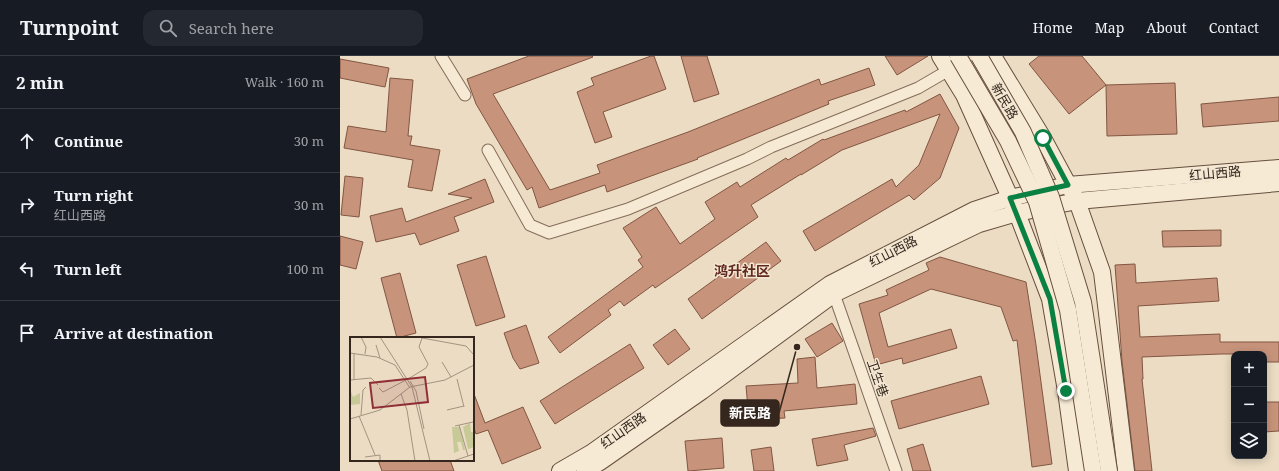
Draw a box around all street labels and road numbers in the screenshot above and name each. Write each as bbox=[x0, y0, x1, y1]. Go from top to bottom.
street label: 新民路 bbox=[987, 80, 1023, 122]
street label: 红山西路 bbox=[1188, 162, 1242, 184]
street label: 红山西路 bbox=[866, 231, 920, 271]
street label: 卫生巷 bbox=[863, 357, 893, 399]
street label: 红山西路 bbox=[597, 408, 649, 452]

